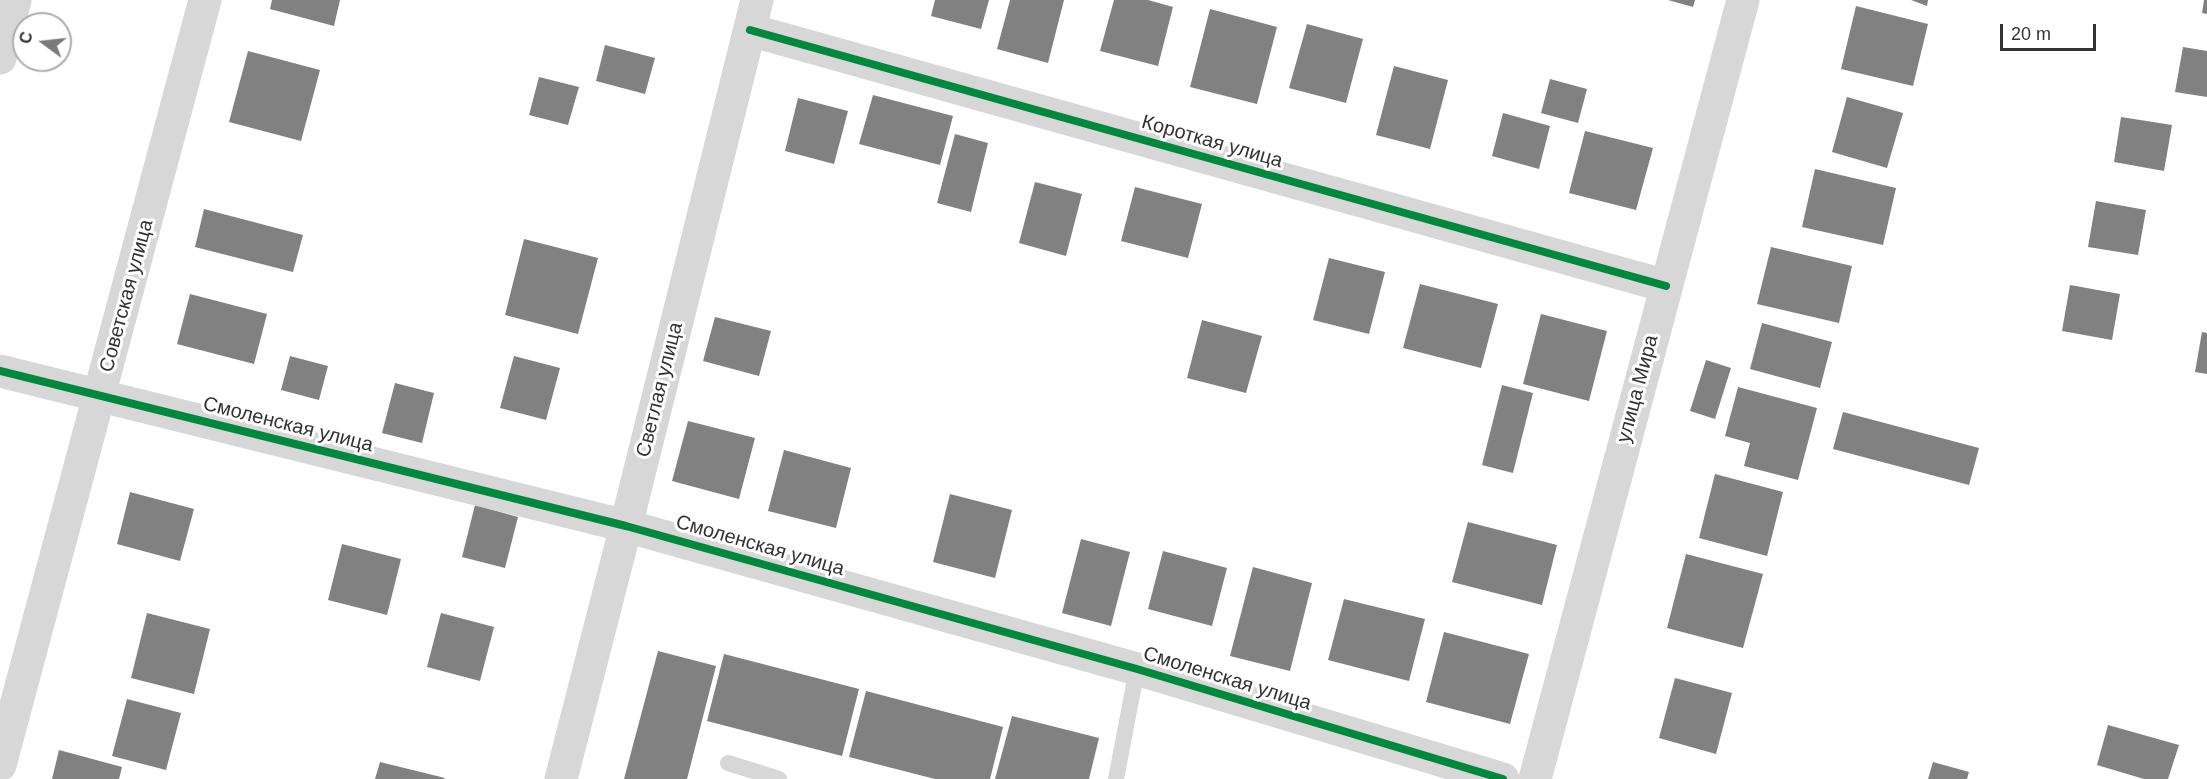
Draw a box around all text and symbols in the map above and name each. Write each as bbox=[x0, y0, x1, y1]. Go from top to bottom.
north arrow bbox=[12, 12, 72, 72]
scale bar bbox=[2003, 12, 2099, 50]
text: 20 m bbox=[2011, 24, 2051, 44]
text: С bbox=[16, 30, 36, 46]
street label: Короткая улица bbox=[1139, 110, 1285, 174]
street label: Советская улица bbox=[95, 217, 159, 375]
street label: Светлая улица bbox=[632, 320, 688, 460]
street label: улица Мира bbox=[1612, 332, 1664, 446]
street label: Смоленская улица bbox=[200, 392, 376, 458]
street label: Смоленская улица bbox=[673, 510, 847, 582]
street label: Смоленская улица bbox=[1140, 642, 1314, 716]

